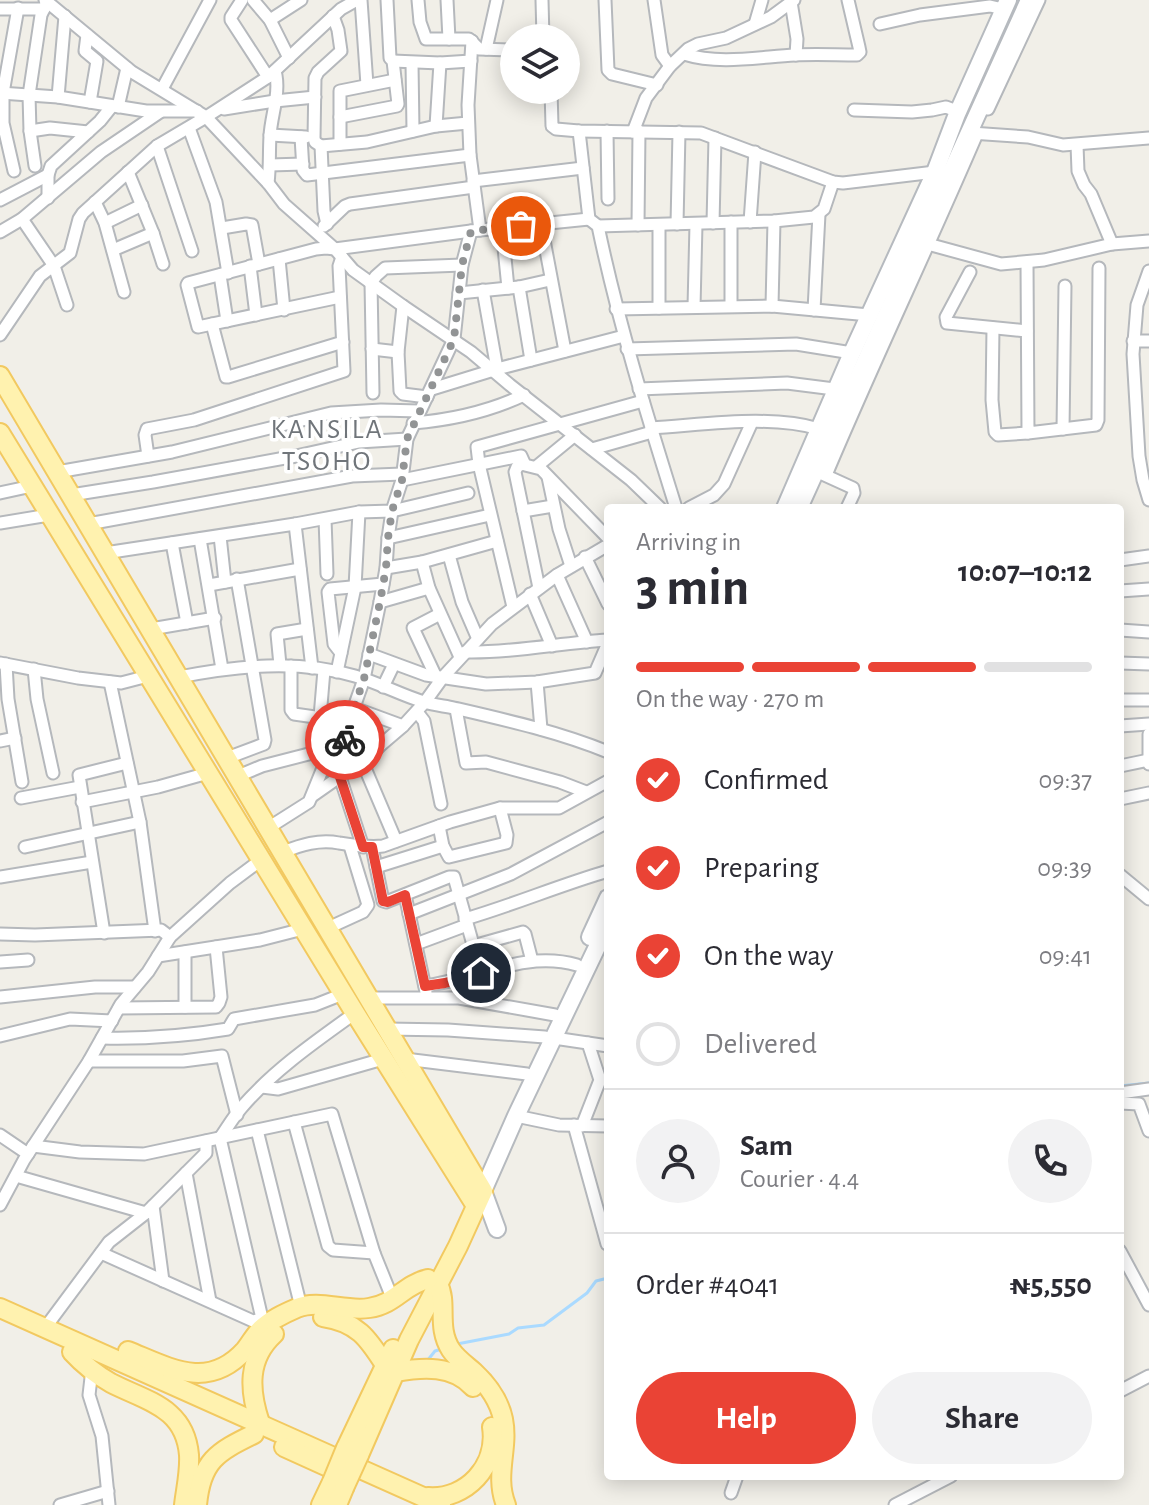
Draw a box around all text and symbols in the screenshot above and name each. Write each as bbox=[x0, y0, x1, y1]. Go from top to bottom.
map controls bbox=[500, 24, 580, 104]
button: layers bbox=[500, 24, 580, 104]
pin bbox=[487, 192, 555, 260]
icon: bag bbox=[499, 204, 543, 248]
district label: KANSILA TSOHO bbox=[270, 416, 384, 476]
text: Arriving in bbox=[636, 529, 741, 555]
text: 10:07–10:12 bbox=[958, 557, 1092, 587]
text: 3 min bbox=[636, 562, 749, 614]
text: On the way · 270 m bbox=[636, 686, 824, 712]
courier bbox=[305, 700, 385, 780]
icon: bike bbox=[323, 718, 367, 762]
icon: check bbox=[636, 758, 680, 802]
text: Confirmed bbox=[704, 765, 828, 795]
text: 09:37 bbox=[1039, 767, 1092, 793]
icon: check bbox=[636, 846, 680, 890]
text: Preparing bbox=[704, 853, 819, 883]
text: 09:39 bbox=[1037, 855, 1092, 881]
icon: check bbox=[636, 934, 680, 978]
pin bbox=[447, 939, 515, 1007]
text: On the way bbox=[704, 941, 833, 971]
text: 09:41 bbox=[1039, 943, 1092, 969]
icon: home bbox=[459, 951, 503, 995]
text: Delivered bbox=[704, 1029, 817, 1059]
button: person bbox=[636, 1119, 720, 1203]
button: phone bbox=[1008, 1119, 1092, 1203]
text: Sam bbox=[740, 1131, 793, 1161]
text: Courier · 4.4 bbox=[740, 1166, 859, 1192]
text: Order #4041 bbox=[636, 1270, 779, 1300]
text: ₦5,550 bbox=[1009, 1270, 1092, 1300]
button: Help bbox=[636, 1372, 856, 1464]
button: Share bbox=[872, 1372, 1092, 1464]

